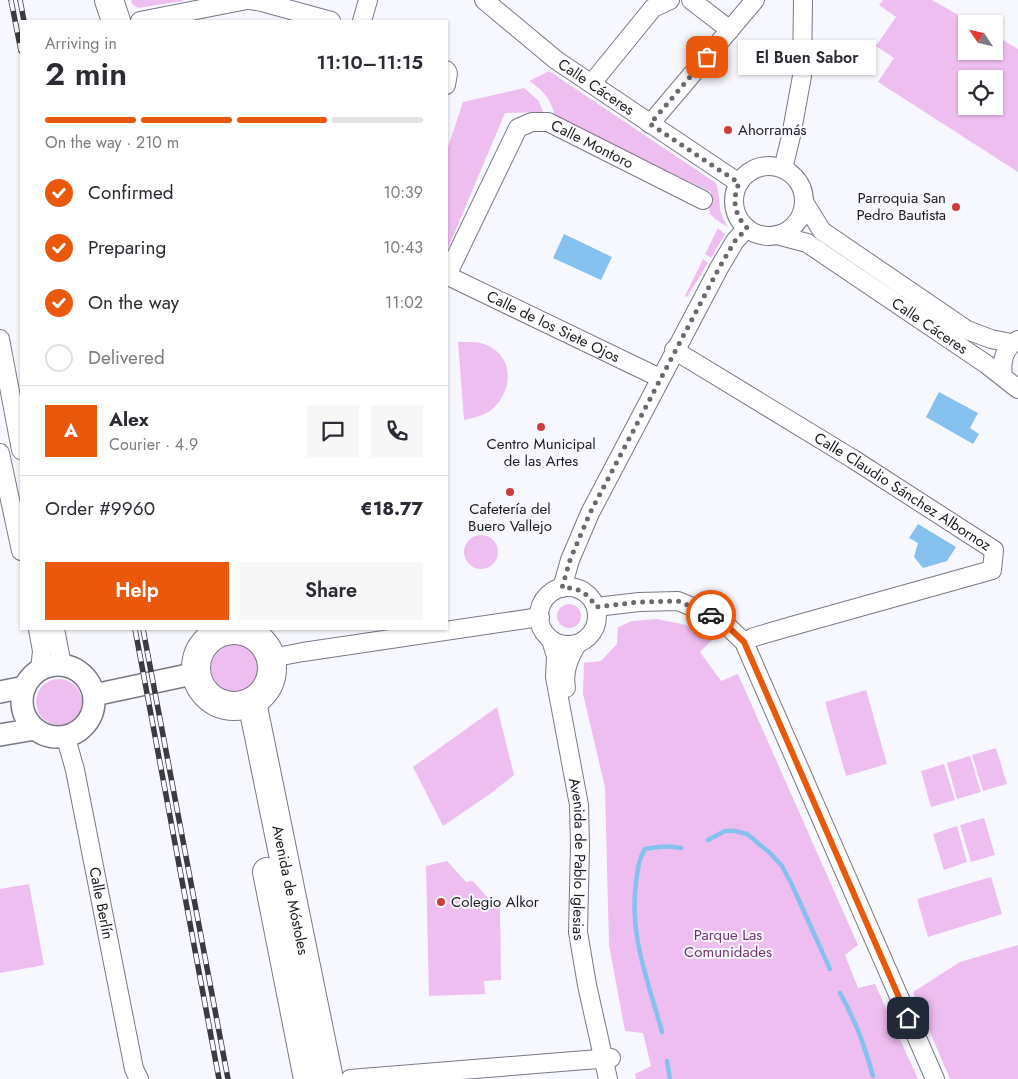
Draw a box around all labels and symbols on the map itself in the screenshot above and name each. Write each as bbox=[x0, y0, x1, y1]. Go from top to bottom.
north arrow bbox=[958, 15, 1002, 60]
pin bbox=[686, 36, 728, 78]
callout: El Buen Sabor bbox=[737, 40, 874, 74]
street label: Calle Cáceres bbox=[553, 53, 639, 121]
street label: Calle Montoro bbox=[547, 114, 637, 174]
place label: Ahorramás bbox=[738, 119, 807, 141]
marker: Ahorramás bbox=[722, 124, 734, 136]
place label: Parroquia San Pedro Bautista bbox=[857, 187, 946, 226]
marker: Parroquia San Pedro Bautista bbox=[950, 201, 962, 213]
street label: Calle de los Siete Ojos bbox=[483, 285, 623, 368]
street label: Calle Cáceres bbox=[887, 292, 972, 360]
marker: Centro Municipal de las Artes bbox=[535, 421, 547, 433]
street label: Calle Claudio Sánchez Albornoz bbox=[810, 427, 996, 556]
place label: Centro Municipal de las Artes bbox=[486, 433, 596, 472]
marker: Cafetería del Buero Vallejo bbox=[504, 486, 516, 498]
place label: Cafetería del Buero Vallejo bbox=[468, 498, 552, 537]
courier bbox=[686, 590, 736, 640]
street label: Avenida de Pablo Iglesias bbox=[563, 776, 591, 942]
street label: Avenida de Móstoles bbox=[266, 823, 314, 957]
street label: Calle Berlín bbox=[83, 865, 119, 941]
place label: Colegio Alkor bbox=[451, 891, 540, 913]
marker: Colegio Alkor bbox=[435, 896, 447, 908]
park label: Parque Las Comunidades bbox=[684, 924, 772, 963]
pin bbox=[887, 997, 929, 1039]

